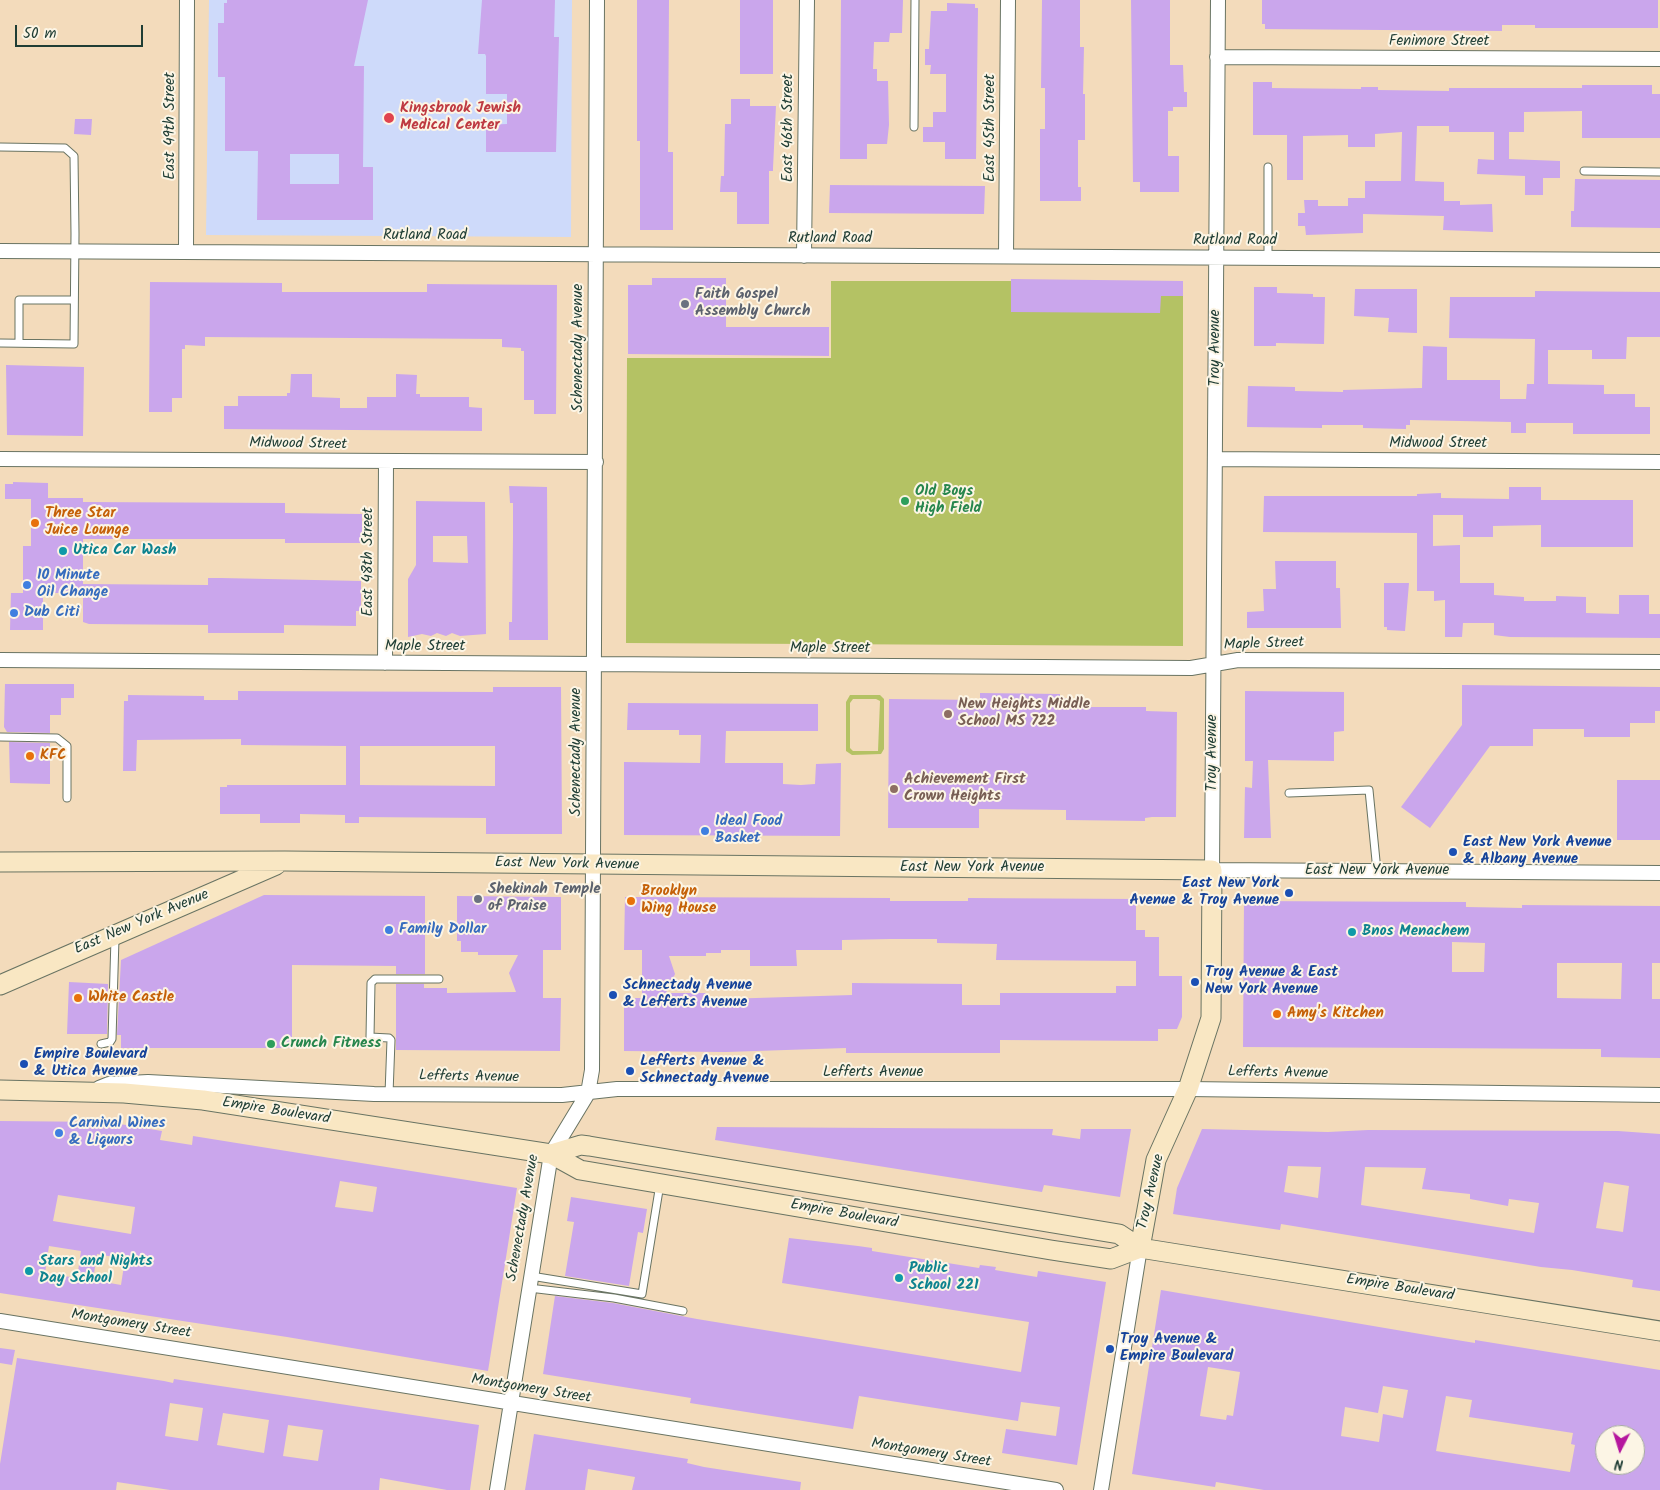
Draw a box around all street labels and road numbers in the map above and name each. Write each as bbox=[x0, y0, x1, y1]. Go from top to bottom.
street label: Fenimore Street bbox=[1389, 33, 1489, 51]
street label: East 49th Street bbox=[162, 72, 180, 180]
street label: East 46th Street bbox=[780, 74, 798, 182]
street label: East 45th Street bbox=[982, 74, 1000, 182]
street label: Rutland Road bbox=[383, 227, 467, 245]
street label: Rutland Road bbox=[788, 230, 872, 248]
street label: Rutland Road bbox=[1193, 232, 1277, 250]
street label: Schenectady Avenue bbox=[570, 284, 588, 412]
street label: Troy Avenue bbox=[1207, 310, 1225, 386]
street label: Midwood Street bbox=[249, 435, 347, 455]
street label: Midwood Street bbox=[1389, 435, 1487, 453]
street label: East 48th Street bbox=[360, 507, 378, 617]
street label: Maple Street bbox=[1223, 635, 1305, 655]
street label: Maple Street bbox=[385, 638, 465, 656]
street label: Maple Street bbox=[790, 640, 870, 658]
street label: Schenectady Avenue bbox=[568, 688, 586, 816]
street label: Troy Avenue bbox=[1204, 715, 1222, 791]
street label: East New York Avenue bbox=[495, 855, 639, 875]
street label: East New York Avenue bbox=[900, 859, 1044, 877]
street label: East New York Avenue bbox=[1305, 862, 1449, 880]
street label: East New York Avenue bbox=[72, 886, 212, 960]
street label: Lefferts Avenue bbox=[823, 1064, 923, 1082]
street label: Lefferts Avenue bbox=[1228, 1064, 1328, 1084]
street label: Lefferts Avenue bbox=[419, 1068, 519, 1088]
street label: Empire Boulevard bbox=[221, 1095, 331, 1129]
street label: Troy Avenue bbox=[1135, 1152, 1169, 1232]
street label: Schenectady Avenue bbox=[504, 1153, 544, 1283]
street label: Empire Boulevard bbox=[789, 1197, 899, 1233]
street label: Empire Boulevard bbox=[1345, 1272, 1455, 1306]
street label: Montgomery Street bbox=[70, 1307, 192, 1343]
street label: Montgomery Street bbox=[470, 1372, 592, 1408]
street label: Montgomery Street bbox=[870, 1436, 992, 1472]

